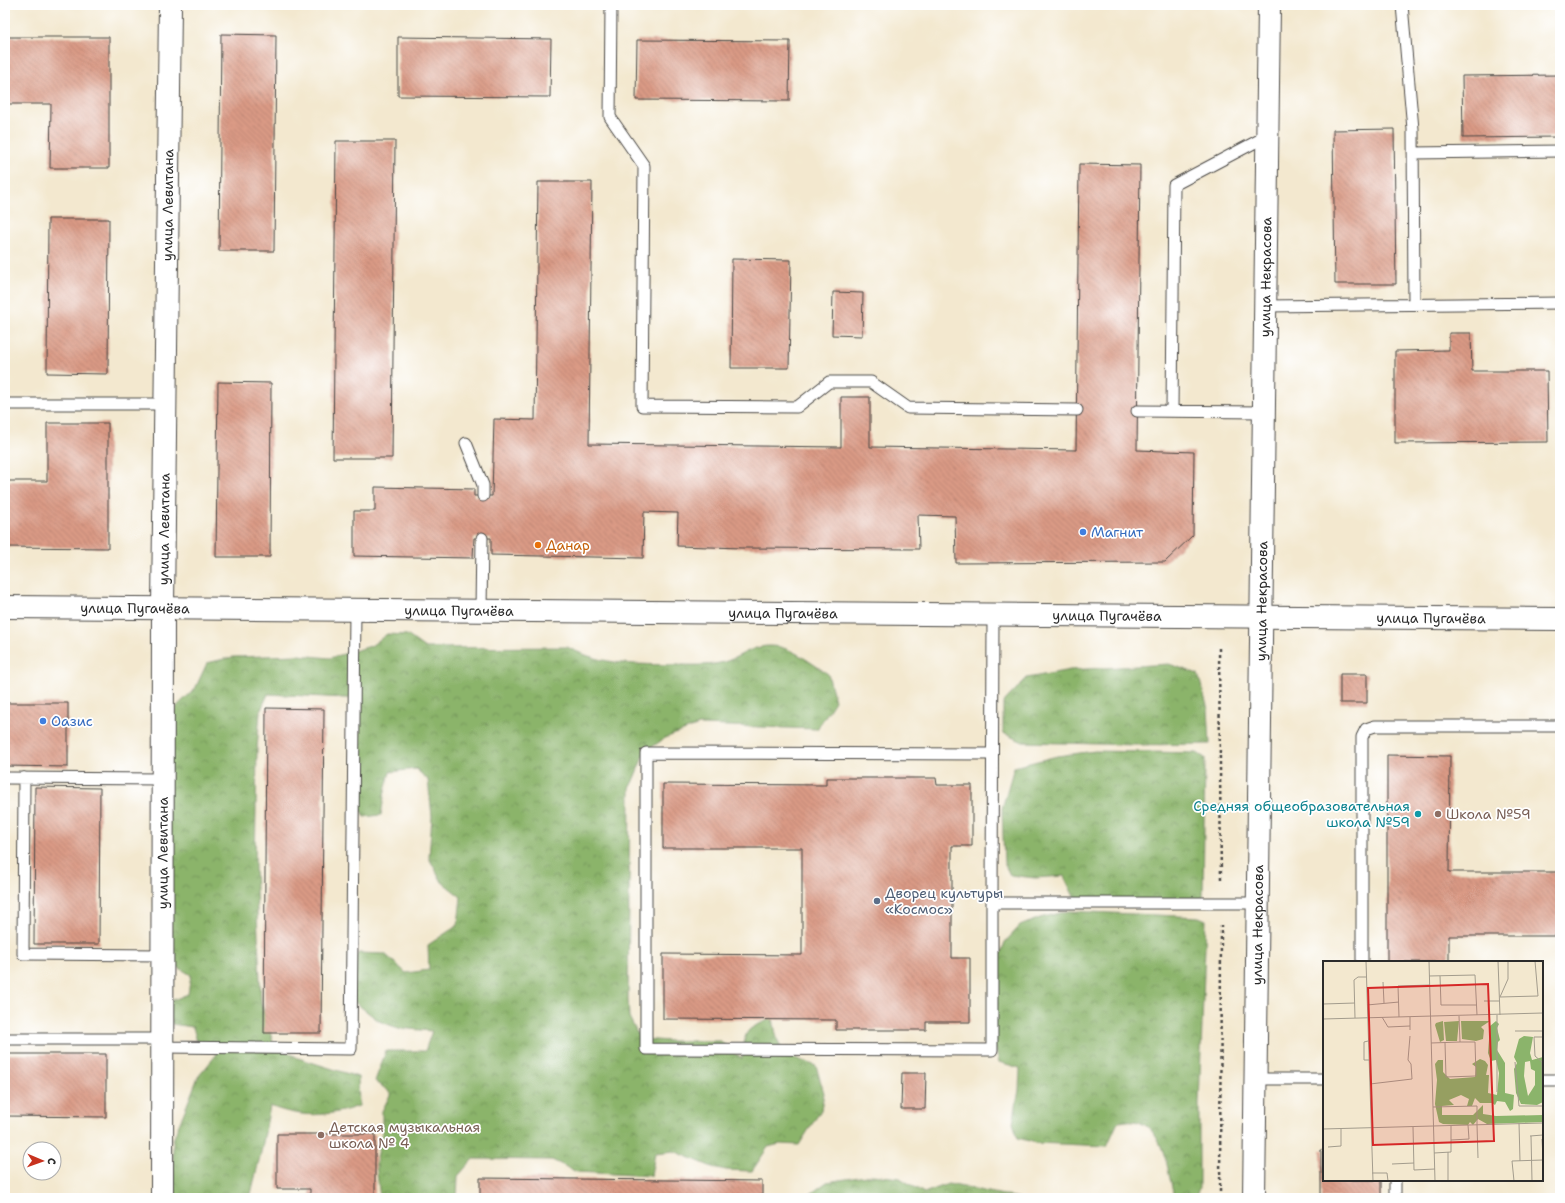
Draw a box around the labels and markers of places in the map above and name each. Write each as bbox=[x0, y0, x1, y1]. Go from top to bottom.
place label: Магнит bbox=[1091, 523, 1144, 541]
marker: Магнит bbox=[1078, 527, 1088, 537]
place label: Данар bbox=[546, 536, 590, 554]
marker: Данар bbox=[533, 540, 543, 550]
place label: Оазис bbox=[51, 712, 93, 730]
marker: Оазис bbox=[38, 716, 48, 726]
place label: Средняя общеобразовательная школа №59 bbox=[1193, 797, 1410, 831]
place label: Школа №59 bbox=[1446, 805, 1531, 823]
marker: Средняя общеобразовательная школа №59 bbox=[1413, 809, 1423, 819]
marker: Школа №59 bbox=[1433, 809, 1443, 819]
place label: Дворец культуры «Космос» bbox=[885, 884, 1003, 918]
marker: Дворец культуры «Космос» bbox=[872, 896, 882, 906]
place label: Детская музыкальная школа № 4 bbox=[329, 1118, 480, 1152]
marker: Детская музыкальная школа № 4 bbox=[316, 1130, 326, 1140]

